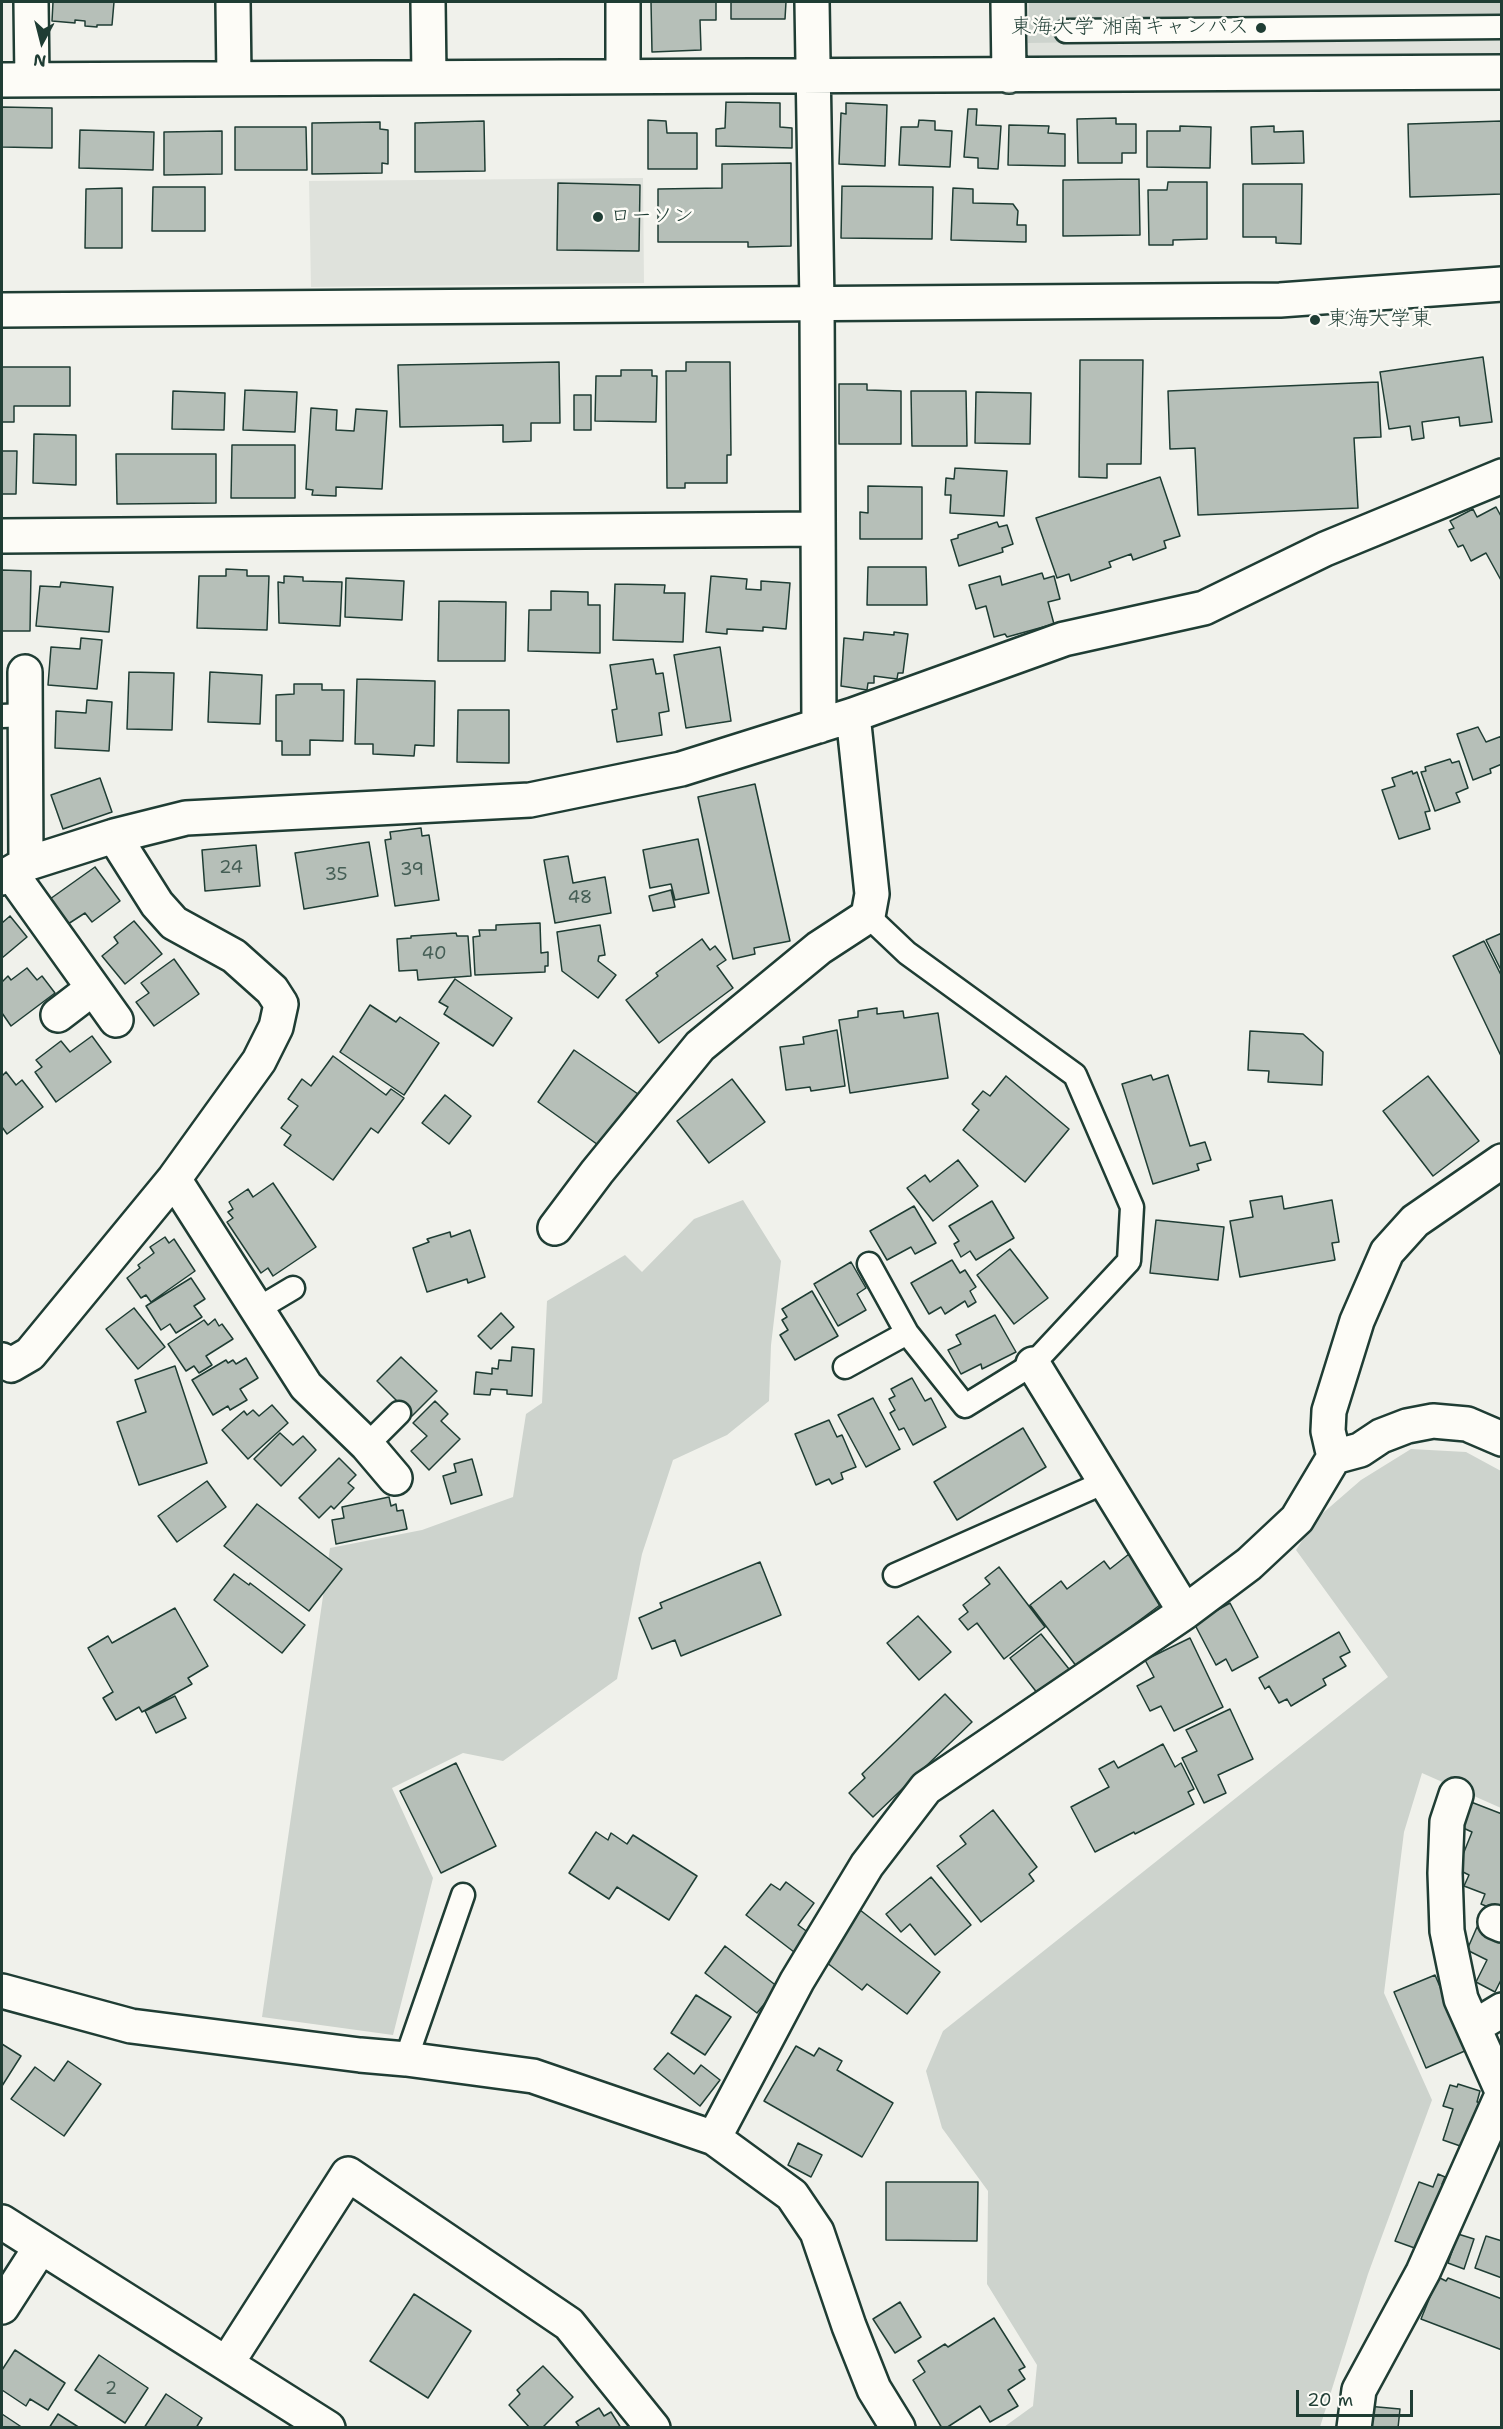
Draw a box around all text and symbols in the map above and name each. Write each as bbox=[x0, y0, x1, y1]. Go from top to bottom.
north arrow bbox=[12, 12, 72, 72]
place label: 東海大学 湘南キャンパス bbox=[1011, 15, 1249, 41]
marker: 東海大学 湘南キャンパス bbox=[1254, 21, 1268, 35]
text: N bbox=[32, 49, 47, 72]
place label: ローソン bbox=[610, 204, 694, 230]
marker: ローソン bbox=[591, 210, 605, 224]
place label: 東海大学東 bbox=[1327, 307, 1432, 333]
marker: 東海大学東 bbox=[1308, 313, 1322, 327]
house number: 24 bbox=[219, 857, 243, 879]
house number: 39 bbox=[400, 859, 424, 881]
house number: 35 bbox=[324, 864, 348, 886]
house number: 48 bbox=[568, 887, 592, 909]
house number: 40 bbox=[421, 943, 447, 965]
house number: 2 bbox=[105, 2378, 117, 2400]
scale bar bbox=[1299, 2378, 1416, 2416]
text: 20 m bbox=[1307, 2388, 1353, 2412]

